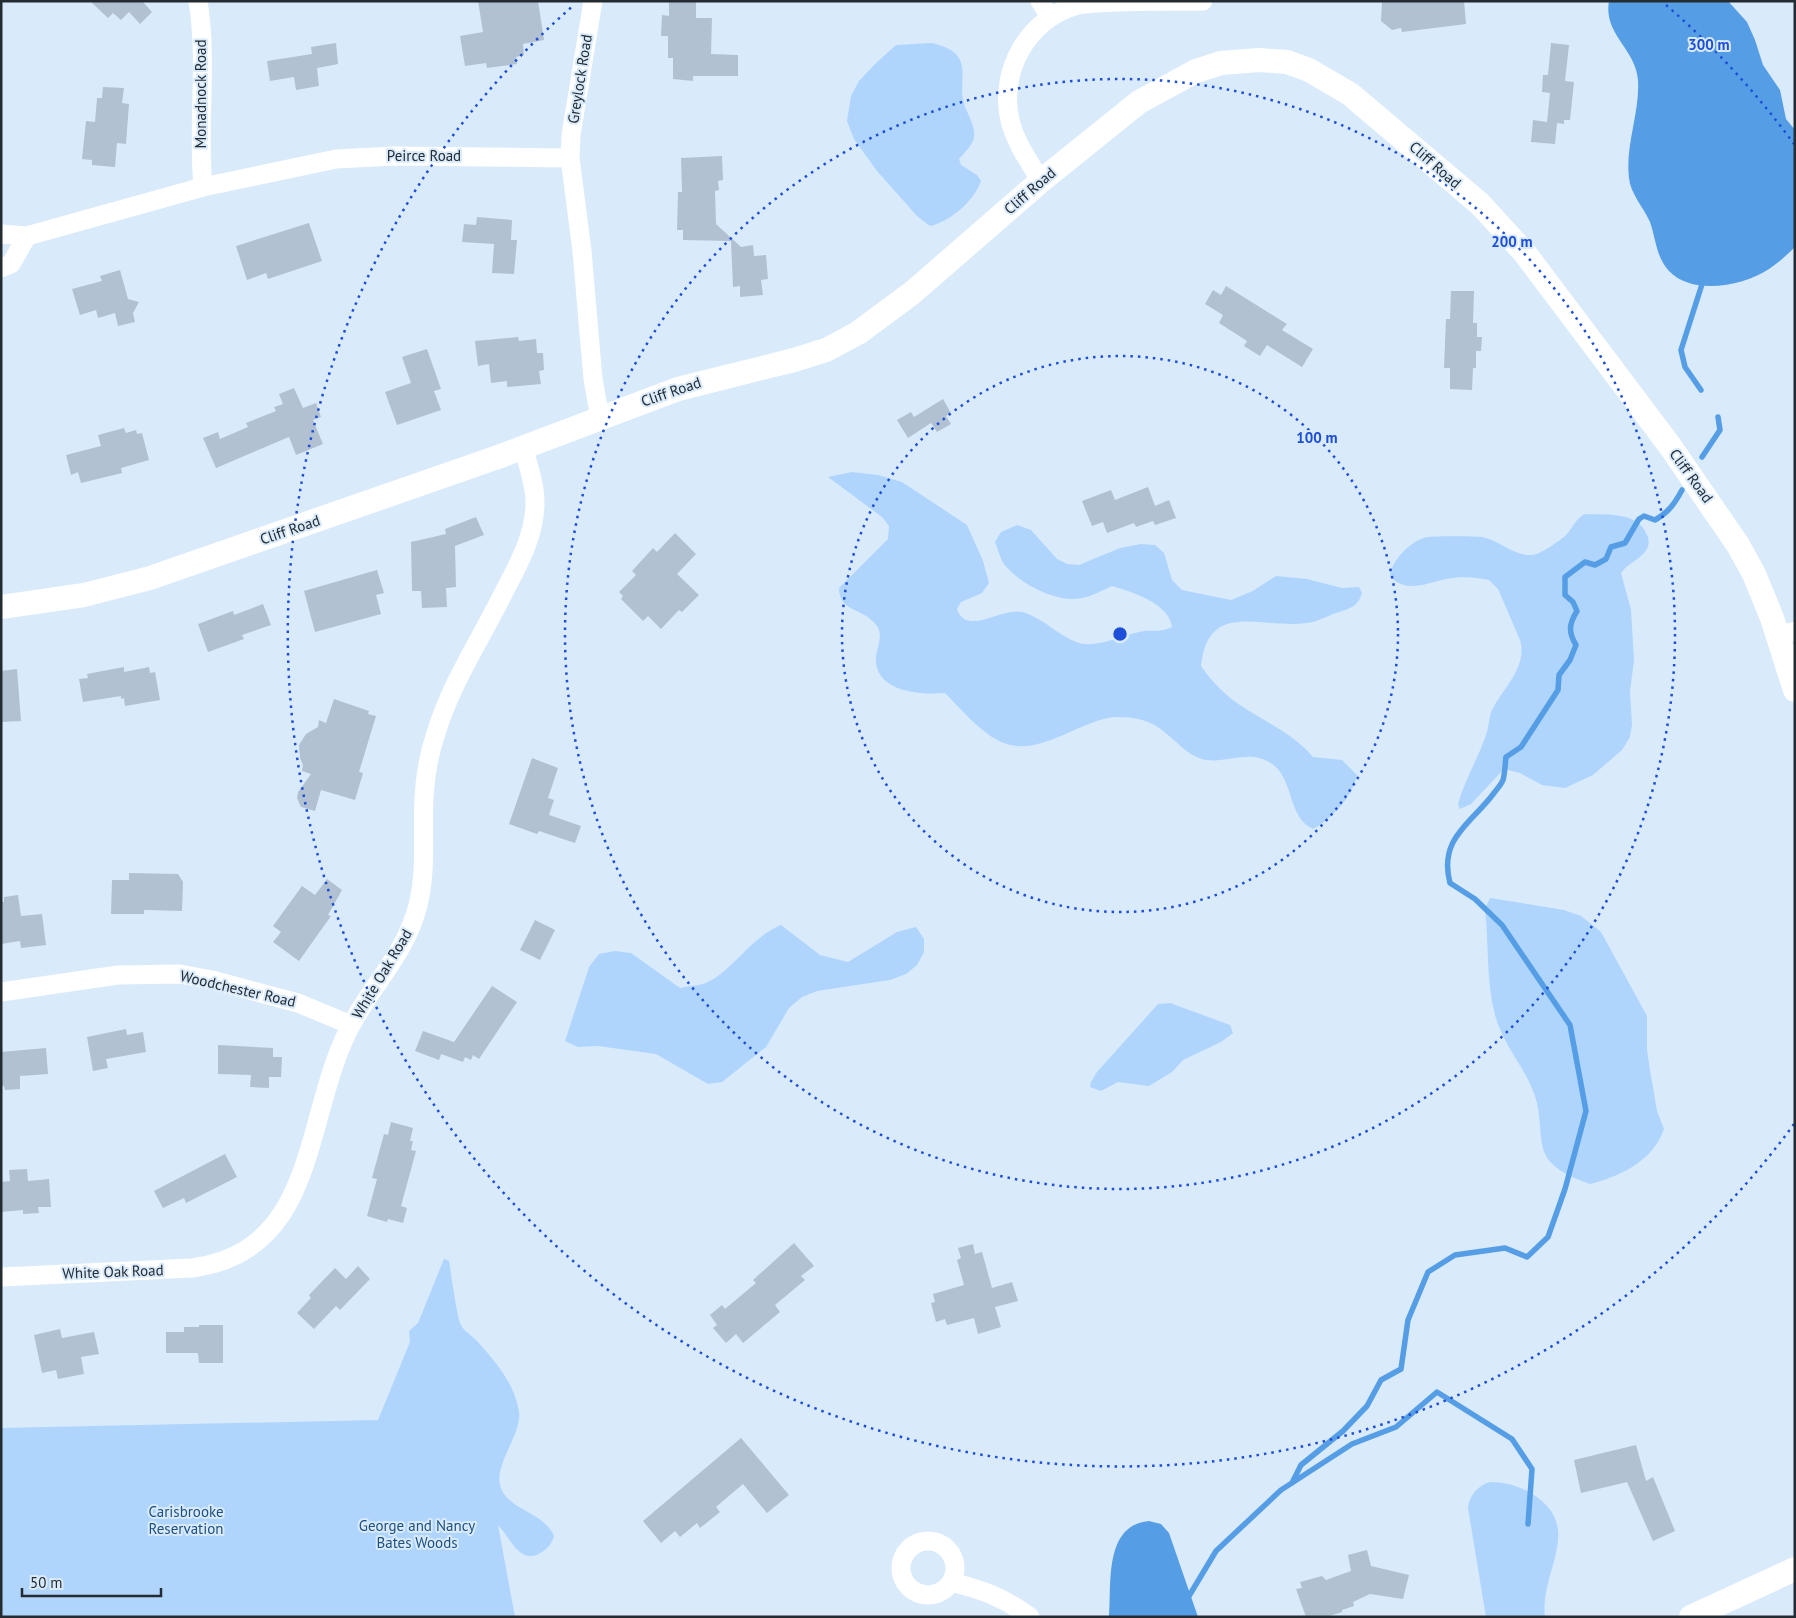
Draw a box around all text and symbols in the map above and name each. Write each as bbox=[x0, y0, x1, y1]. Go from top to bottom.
street label: Greylock Road bbox=[563, 33, 596, 125]
text: 300 m bbox=[1688, 35, 1730, 54]
street label: Monadnock Road bbox=[191, 39, 210, 149]
street label: Cliff Road bbox=[1406, 137, 1465, 192]
street label: Peirce Road bbox=[387, 146, 461, 165]
street label: Cliff Road bbox=[1000, 163, 1059, 218]
text: 200 m bbox=[1491, 232, 1533, 251]
street label: Cliff Road bbox=[638, 372, 703, 411]
text: 100 m bbox=[1296, 428, 1338, 447]
street label: Cliff Road bbox=[1665, 445, 1717, 506]
street label: Cliff Road bbox=[257, 510, 322, 549]
centre of rings bbox=[1111, 625, 1129, 643]
street label: White Oak Road bbox=[347, 925, 416, 1022]
street label: Woodchester Road bbox=[178, 966, 298, 1011]
street label: White Oak Road bbox=[62, 1260, 164, 1283]
park label: Carisbrooke Reservation bbox=[148, 1502, 224, 1538]
park label: George and Nancy Bates Woods bbox=[359, 1516, 475, 1552]
scale bar bbox=[22, 1566, 161, 1598]
text: 50 m bbox=[30, 1573, 63, 1592]

